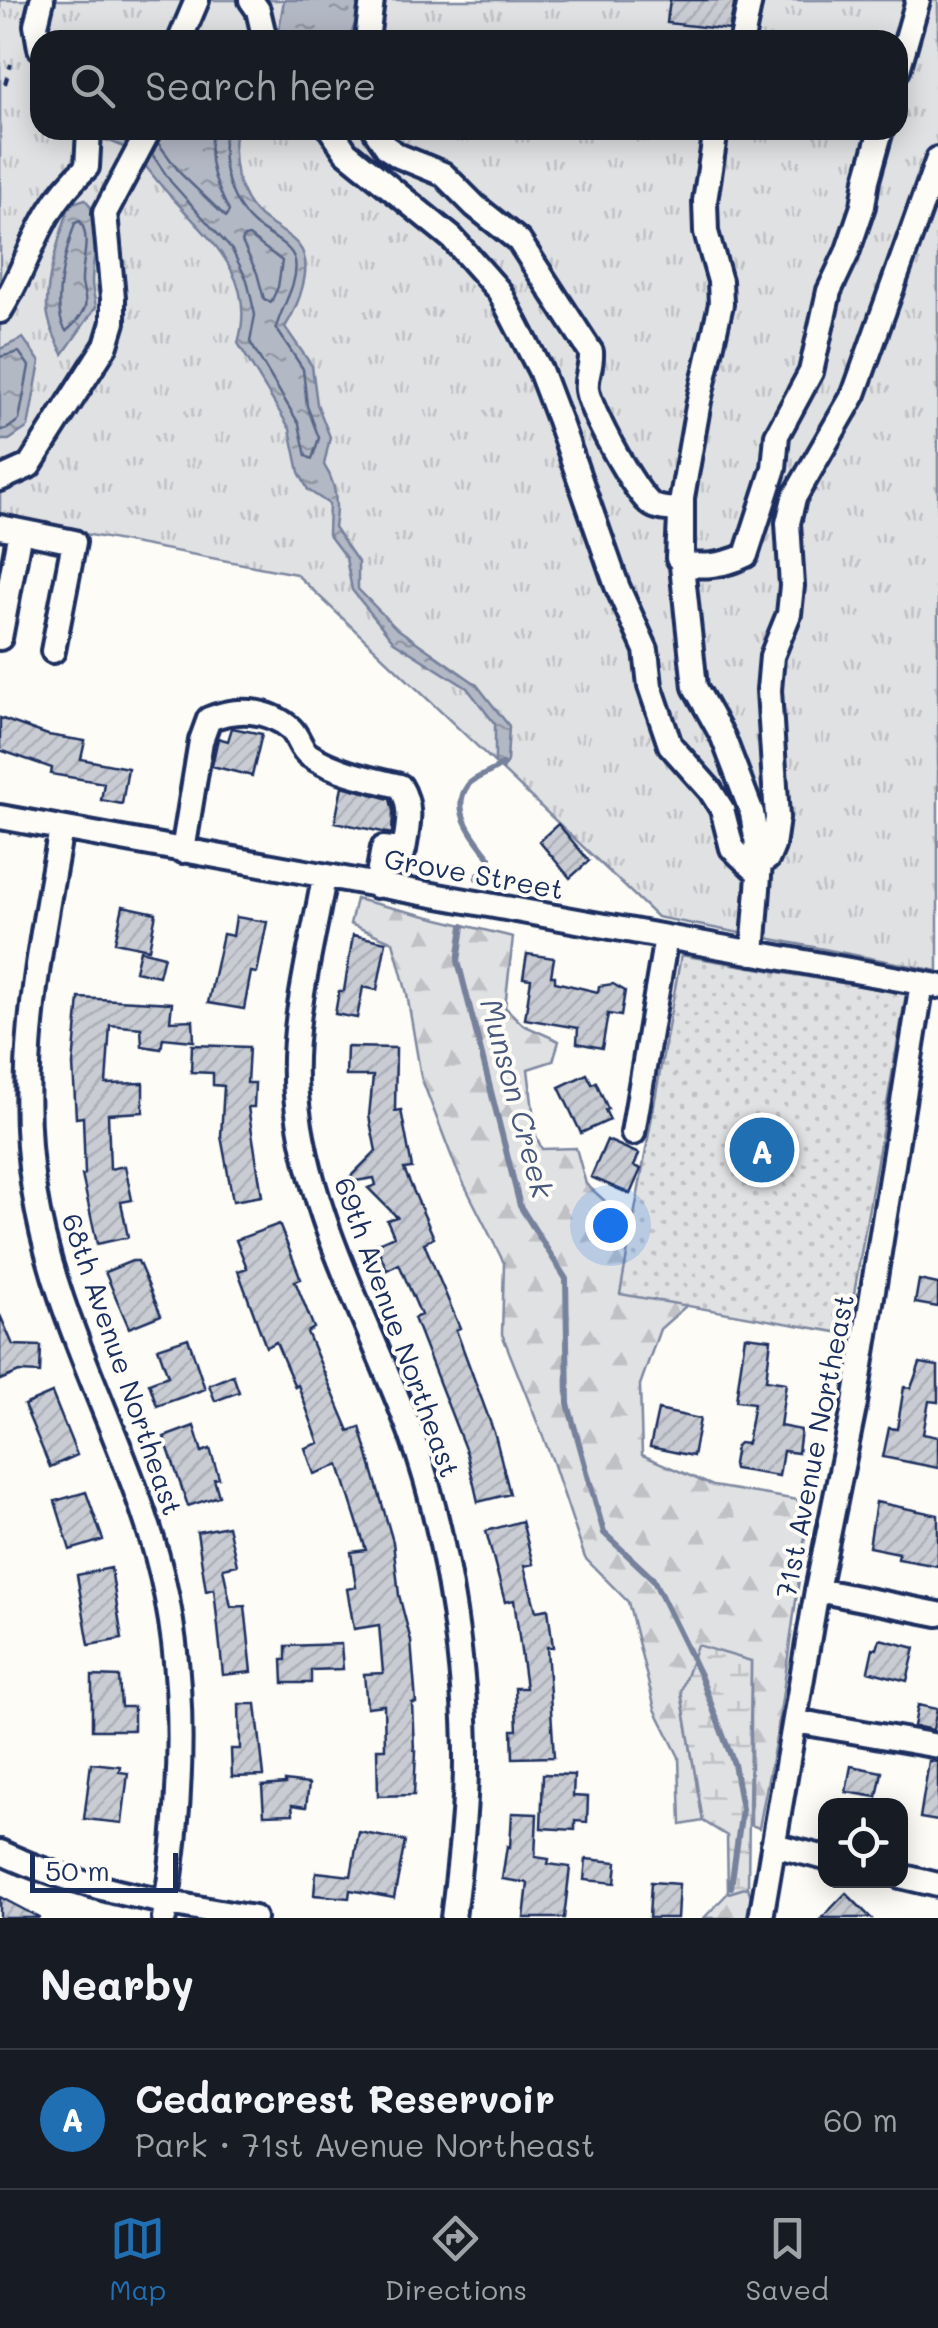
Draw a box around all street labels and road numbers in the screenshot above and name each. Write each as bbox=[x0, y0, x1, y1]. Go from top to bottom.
street label: Grove Street bbox=[381, 840, 567, 906]
street label: 69th Avenue Northeast bbox=[327, 1172, 469, 1482]
street label: 68th Avenue Northeast bbox=[54, 1208, 192, 1520]
street label: 71st Avenue Northeast bbox=[767, 1291, 861, 1601]

